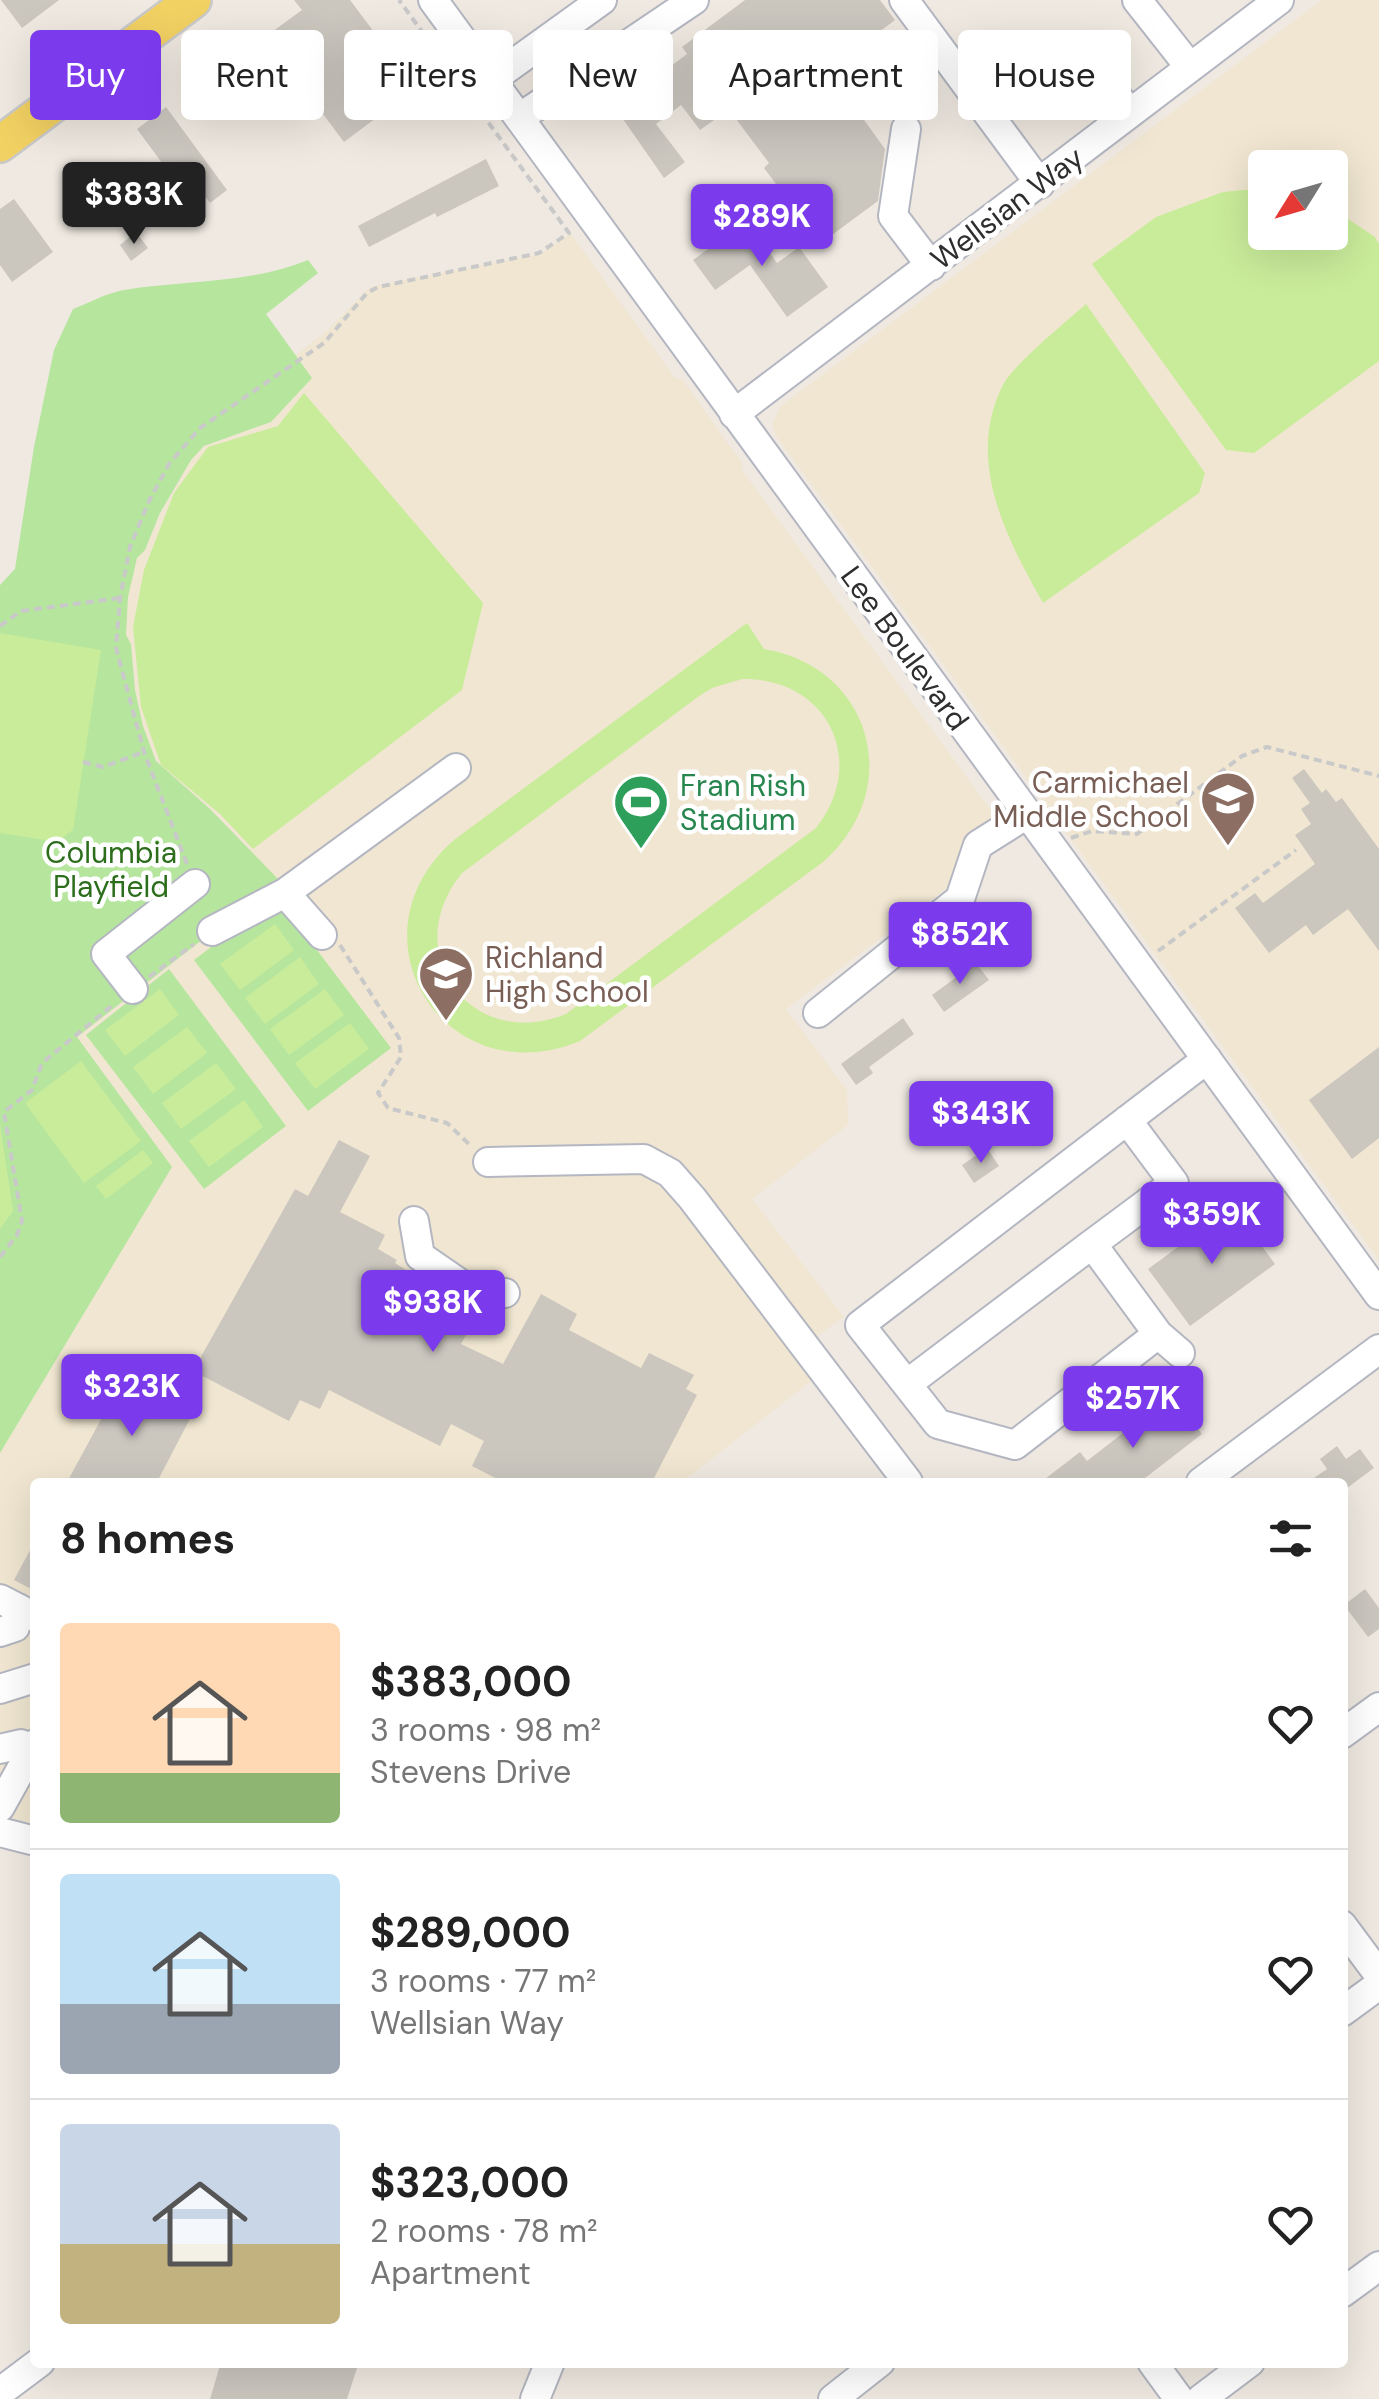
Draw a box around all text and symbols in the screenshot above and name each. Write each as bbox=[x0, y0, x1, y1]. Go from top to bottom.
chip: Buy bbox=[30, 30, 161, 120]
chip: Rent bbox=[181, 30, 324, 120]
chip: Filters bbox=[344, 30, 513, 120]
chip: New bbox=[533, 30, 673, 120]
chip: Apartment bbox=[693, 30, 938, 120]
chip: House bbox=[958, 30, 1131, 120]
street label: Wellsian Way bbox=[923, 138, 1092, 278]
north arrow bbox=[1248, 150, 1348, 250]
map controls bbox=[1248, 150, 1348, 250]
pin: $383K bbox=[64, 162, 204, 247]
text: $383K bbox=[84, 173, 184, 215]
pin: $289K bbox=[692, 184, 832, 269]
text: $289K bbox=[713, 195, 811, 237]
street label: Lee Boulevard bbox=[832, 558, 978, 738]
place label: Carmichael Middle School bbox=[993, 763, 1189, 836]
place label: Fran Rish Stadium bbox=[680, 766, 806, 839]
school or university icon: Carmichael Middle School bbox=[1198, 769, 1258, 848]
sports icon: Fran Rish Stadium bbox=[611, 772, 671, 851]
park label: Columbia Playfield bbox=[45, 833, 177, 906]
pin: $852K bbox=[890, 902, 1030, 987]
text: $852K bbox=[911, 913, 1009, 955]
place label: Richland High School bbox=[485, 938, 649, 1011]
school or university icon: Richland High School bbox=[416, 944, 476, 1023]
pin: $343K bbox=[911, 1081, 1051, 1166]
text: $343K bbox=[931, 1092, 1031, 1134]
pin: $359K bbox=[1142, 1182, 1282, 1267]
text: $359K bbox=[1163, 1193, 1262, 1235]
pin: $938K bbox=[363, 1270, 503, 1355]
text: $938K bbox=[383, 1281, 483, 1323]
pin: $323K bbox=[62, 1354, 202, 1439]
text: $323K bbox=[83, 1365, 181, 1407]
pin: $257K bbox=[1063, 1366, 1203, 1451]
text: $257K bbox=[1085, 1377, 1181, 1419]
text: 8 homes bbox=[60, 1511, 235, 1566]
icon: filters bbox=[1263, 1511, 1318, 1566]
text: $383,000 bbox=[370, 1654, 572, 1709]
icon: home bbox=[140, 1663, 260, 1783]
icon: heart bbox=[1263, 1696, 1318, 1751]
text: 3 rooms · 98 m² bbox=[370, 1709, 601, 1751]
text: Stevens Drive bbox=[370, 1751, 571, 1793]
text: $289,000 bbox=[370, 1905, 571, 1960]
icon: home bbox=[140, 1914, 260, 2034]
icon: heart bbox=[1263, 1947, 1318, 2002]
text: 3 rooms · 77 m² bbox=[370, 1960, 596, 2002]
text: Wellsian Way bbox=[370, 2002, 564, 2044]
text: $323,000 bbox=[370, 2155, 569, 2210]
icon: home bbox=[140, 2164, 260, 2284]
icon: heart bbox=[1263, 2197, 1318, 2252]
text: 2 rooms · 78 m² bbox=[370, 2210, 598, 2252]
text: Apartment bbox=[370, 2252, 531, 2294]

